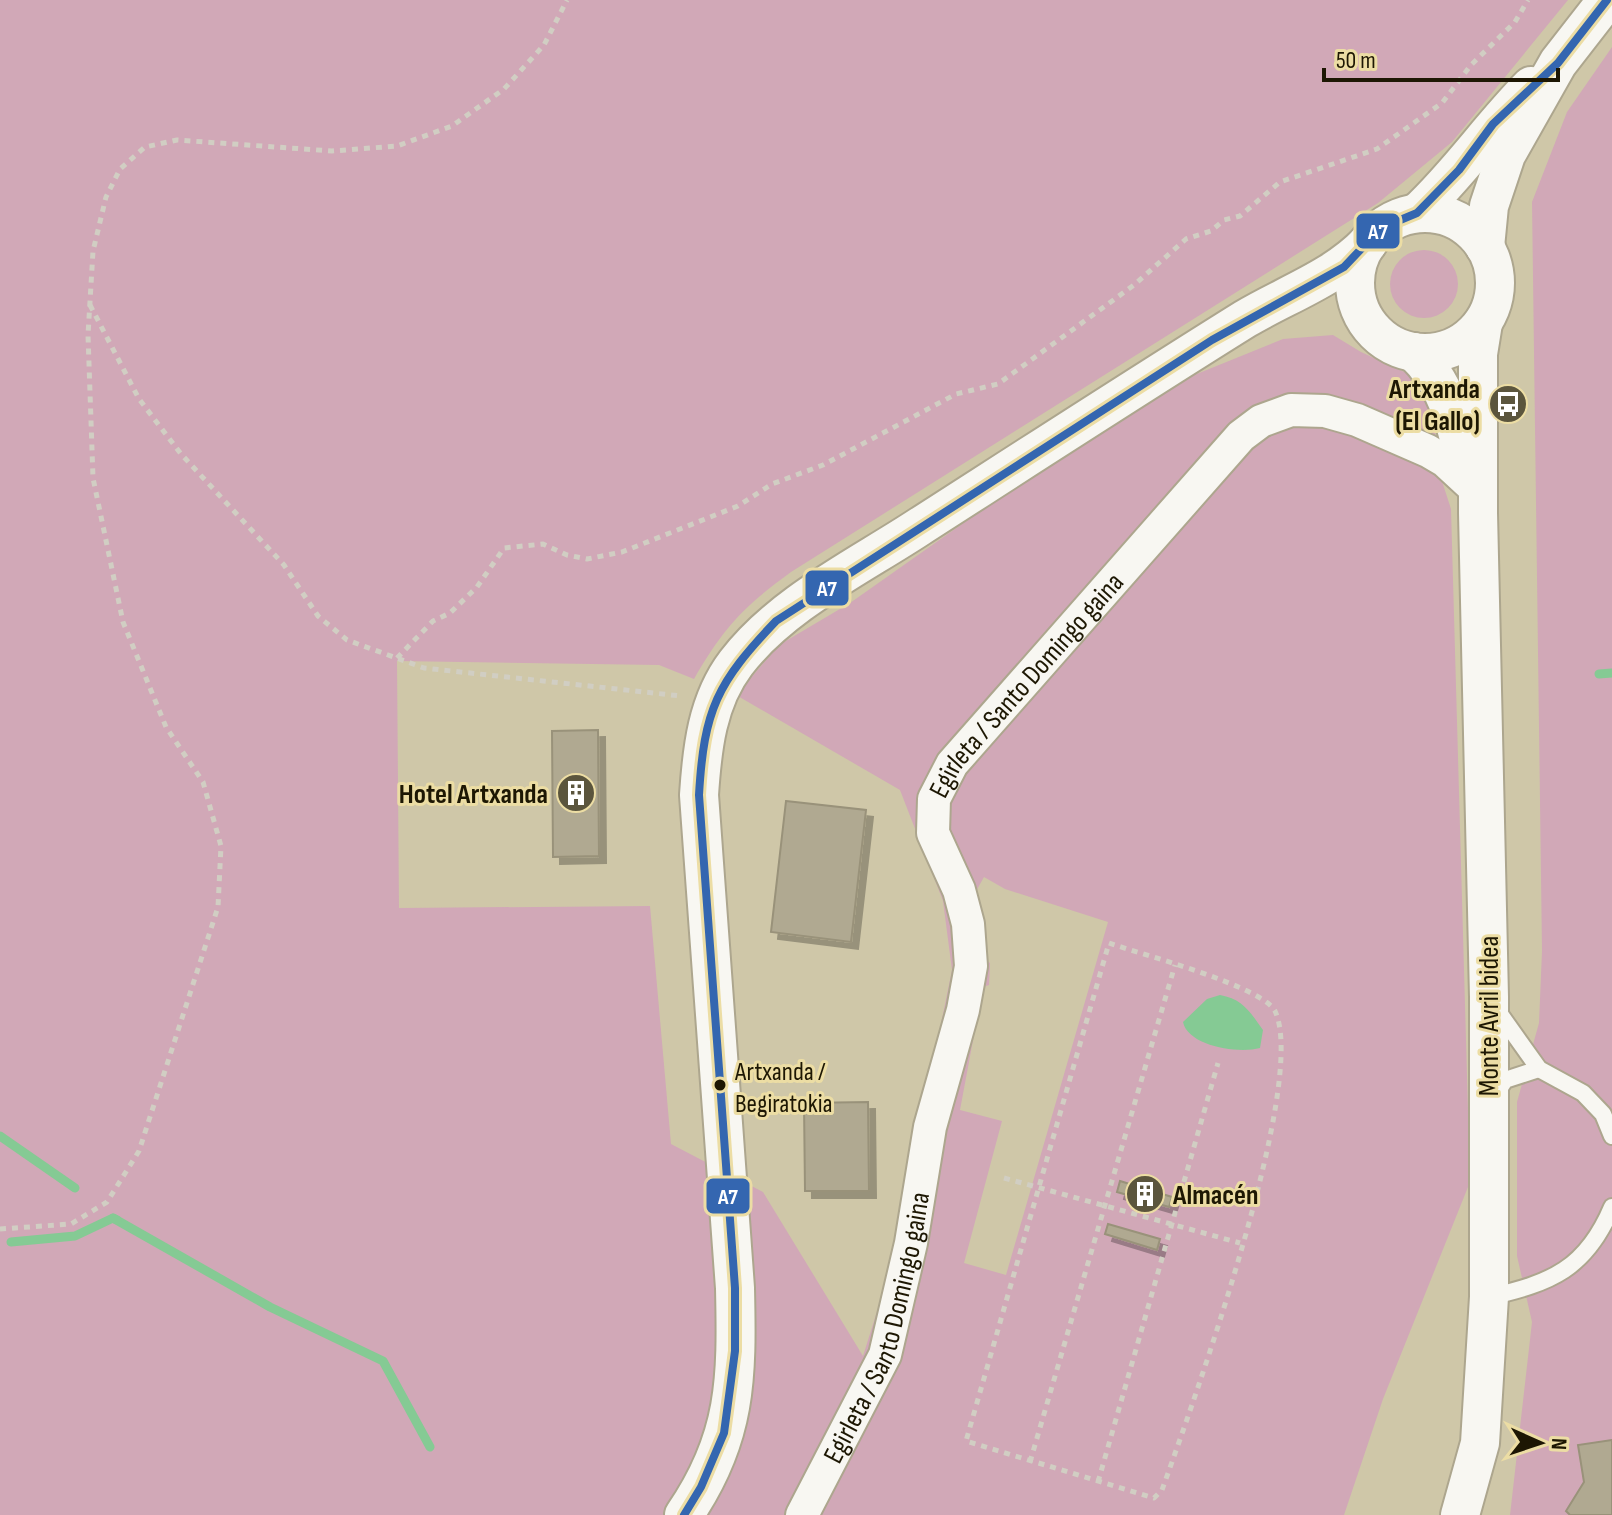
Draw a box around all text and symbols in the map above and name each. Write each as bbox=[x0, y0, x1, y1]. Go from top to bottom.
scale bar bbox=[1324, 32, 1558, 82]
text: 50 m bbox=[1336, 46, 1376, 75]
line badge: A7 bbox=[1355, 212, 1401, 250]
text: A7 bbox=[1367, 219, 1388, 246]
place label: Artxanda (El Gallo) bbox=[1388, 373, 1480, 438]
bus stop icon: Artxanda (El Gallo) bbox=[1487, 383, 1529, 425]
street label: Egirleta / Santo Domingo gaina bbox=[923, 566, 1131, 803]
line badge: A7 bbox=[804, 569, 850, 607]
text: A7 bbox=[816, 576, 837, 603]
building icon: Hotel Artxanda bbox=[555, 772, 597, 814]
place label: Hotel Artxanda bbox=[399, 778, 548, 811]
street label: Monte Avril bidea bbox=[1473, 936, 1506, 1096]
place label: Artxanda / Begiratokia bbox=[734, 1057, 833, 1120]
marker: Artxanda / Begiratokia bbox=[712, 1077, 728, 1093]
building icon: Almacén bbox=[1124, 1173, 1166, 1215]
line badge: A7 bbox=[705, 1177, 751, 1215]
place label: Almacén bbox=[1172, 1179, 1258, 1212]
text: A7 bbox=[717, 1184, 738, 1211]
street label: Egirleta / Santo Domingo gaina bbox=[817, 1190, 937, 1469]
north arrow bbox=[1500, 1403, 1580, 1483]
text: N bbox=[1545, 1437, 1572, 1451]

